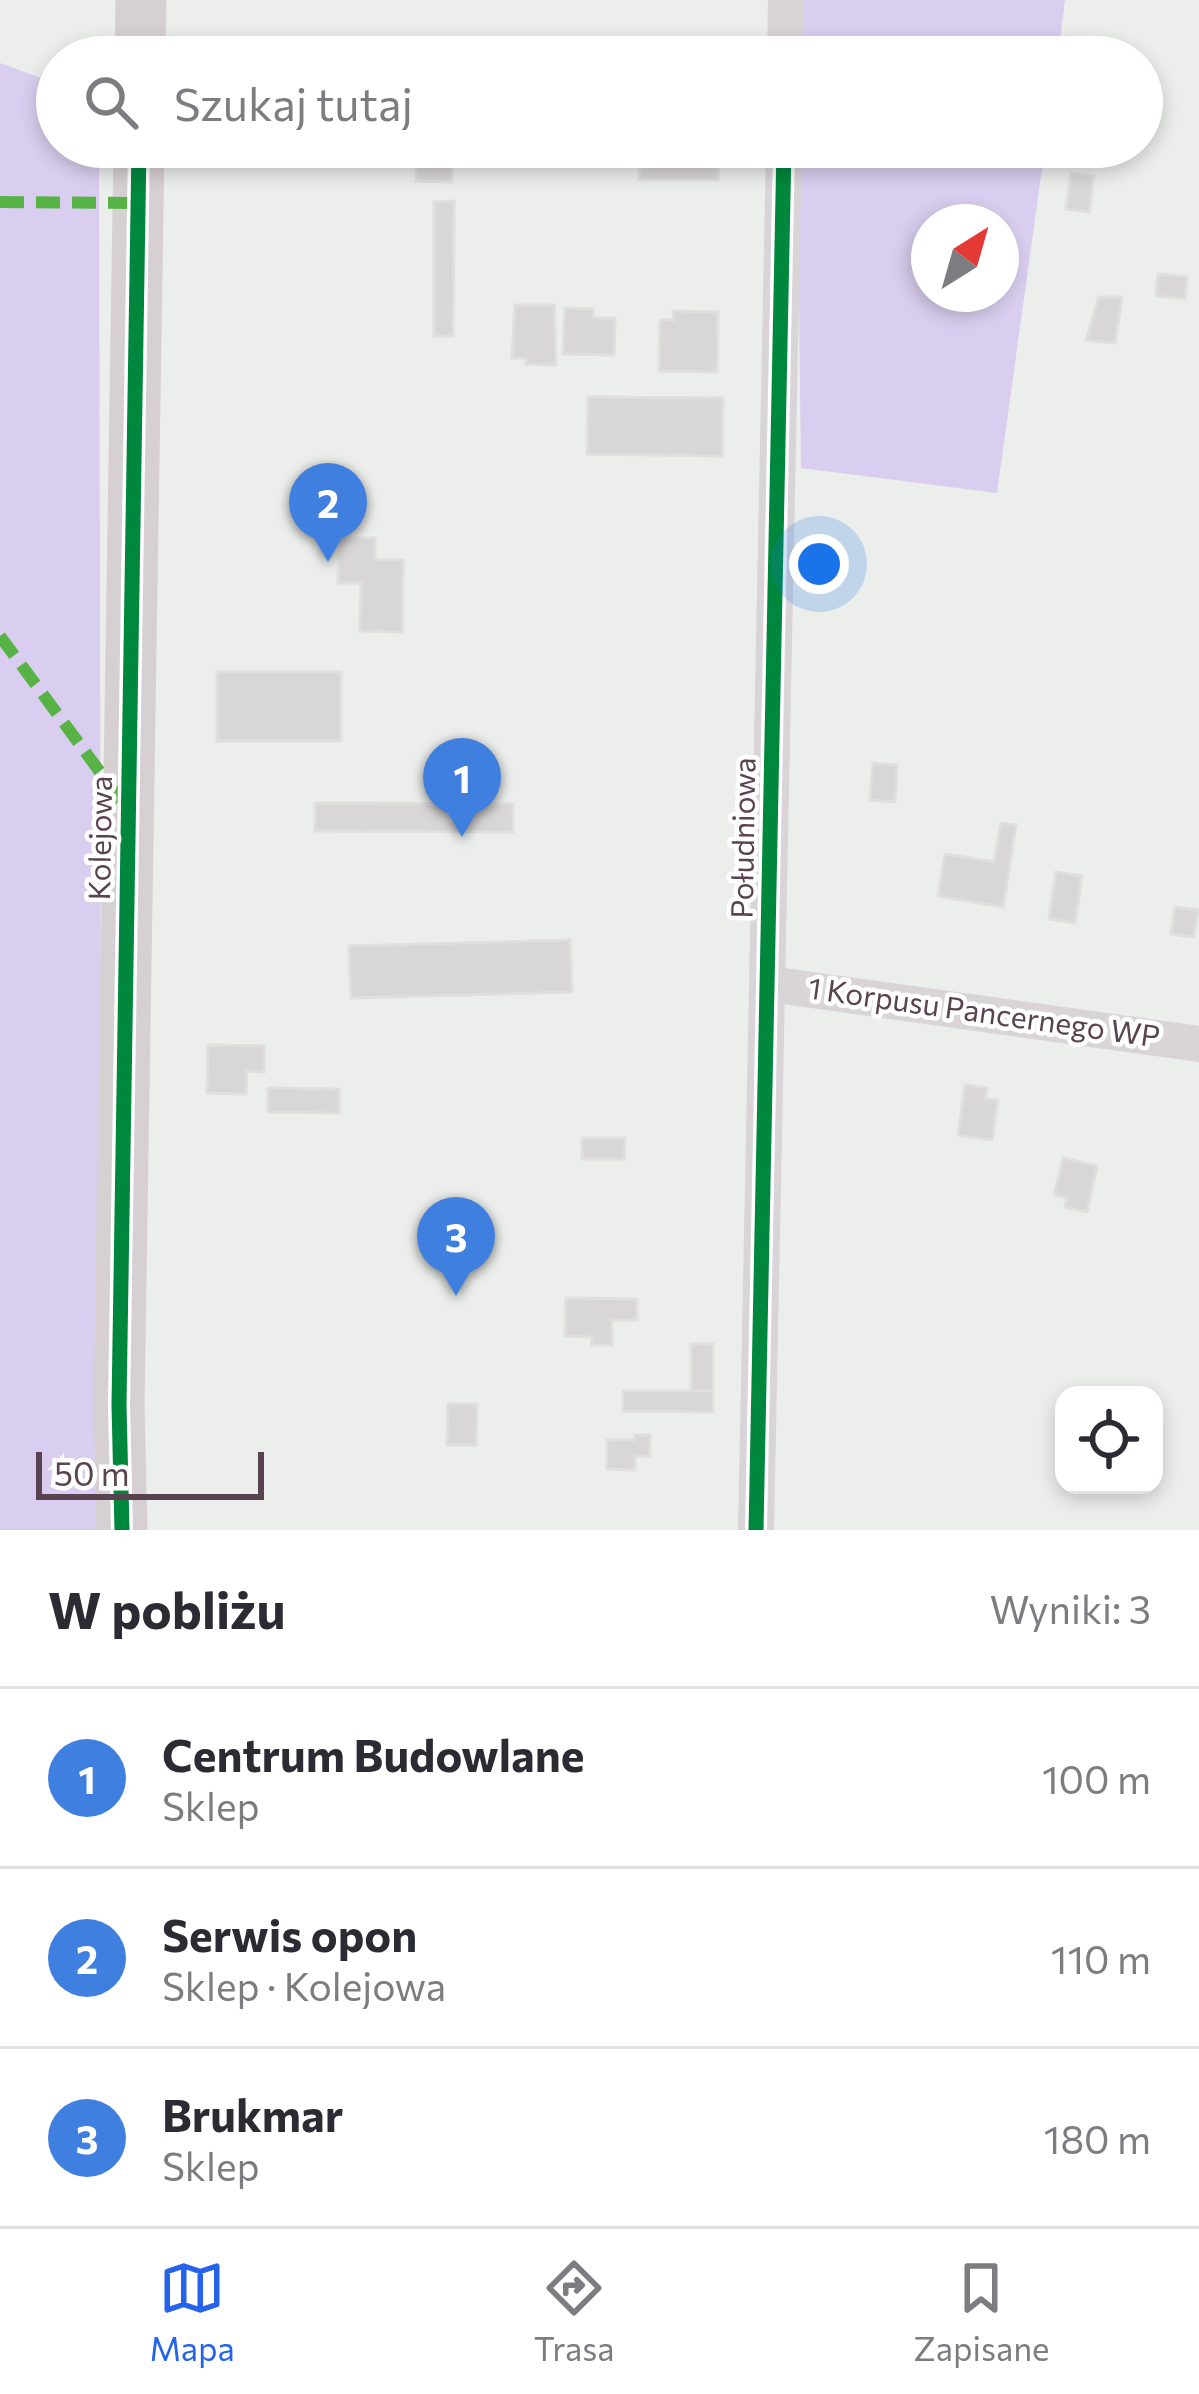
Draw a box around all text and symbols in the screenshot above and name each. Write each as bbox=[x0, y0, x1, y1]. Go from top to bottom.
search box bbox=[36, 36, 1163, 168]
icon: search bbox=[78, 69, 144, 135]
text: Szukaj tutaj bbox=[174, 75, 413, 130]
north arrow bbox=[911, 204, 1019, 312]
pin: 2 bbox=[289, 463, 367, 562]
your location bbox=[789, 534, 849, 594]
pin: 1 bbox=[423, 738, 501, 837]
street label: Południowa bbox=[722, 757, 761, 919]
street label: Kolejowa bbox=[79, 775, 118, 901]
street label: 1 Korpusu Pancernego WP bbox=[806, 968, 1163, 1054]
pin: 3 bbox=[417, 1197, 495, 1296]
map controls bbox=[1055, 1386, 1163, 1494]
button: locate bbox=[1055, 1386, 1163, 1494]
scale bar bbox=[36, 1446, 264, 1499]
text: 50 m bbox=[54, 1452, 130, 1493]
text: W pobliżu bbox=[48, 1577, 285, 1640]
text: Wyniki: 3 bbox=[990, 1584, 1151, 1632]
text: Centrum Budowlane bbox=[162, 1726, 584, 1781]
text: 1 bbox=[78, 1754, 96, 1802]
text: 100 m bbox=[1042, 1754, 1151, 1802]
text: Sklep bbox=[162, 1781, 260, 1829]
text: Serwis opon bbox=[162, 1906, 417, 1961]
text: 2 bbox=[76, 1934, 98, 1982]
text: 110 m bbox=[1051, 1934, 1151, 1982]
text: Sklep · Kolejowa bbox=[162, 1961, 446, 2009]
text: Brukmar bbox=[162, 2086, 343, 2141]
text: 3 bbox=[76, 2114, 98, 2162]
text: 180 m bbox=[1044, 2114, 1151, 2162]
text: Sklep bbox=[162, 2141, 260, 2189]
tab: Mapa bbox=[149, 2255, 235, 2368]
tab: Trasa bbox=[534, 2255, 615, 2368]
tab: Zapisane bbox=[913, 2255, 1050, 2368]

